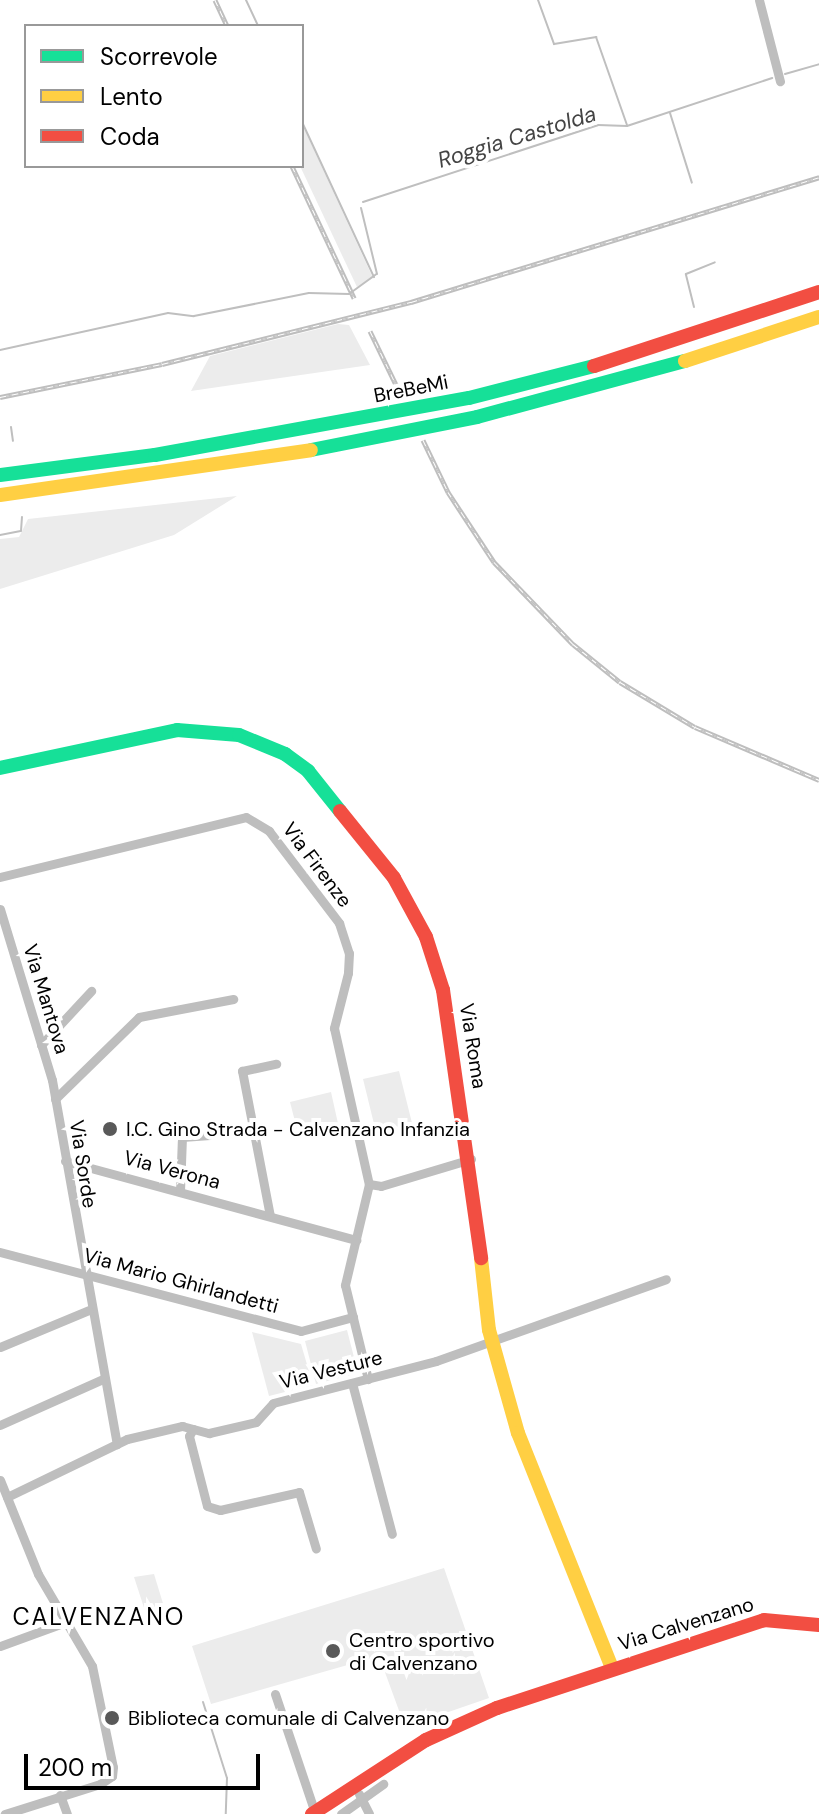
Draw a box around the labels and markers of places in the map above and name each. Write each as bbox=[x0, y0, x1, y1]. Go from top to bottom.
place label: I.C. Gino Strada - Calvenzano Infanzia bbox=[126, 1117, 470, 1141]
marker: I.C. Gino Strada - Calvenzano Infanzia bbox=[101, 1120, 119, 1138]
place label: Centro sportivo di Calvenzano bbox=[349, 1628, 495, 1675]
marker: Centro sportivo di Calvenzano bbox=[324, 1642, 342, 1660]
place label: Biblioteca comunale di Calvenzano bbox=[128, 1706, 449, 1730]
marker: Biblioteca comunale di Calvenzano bbox=[103, 1709, 121, 1727]

